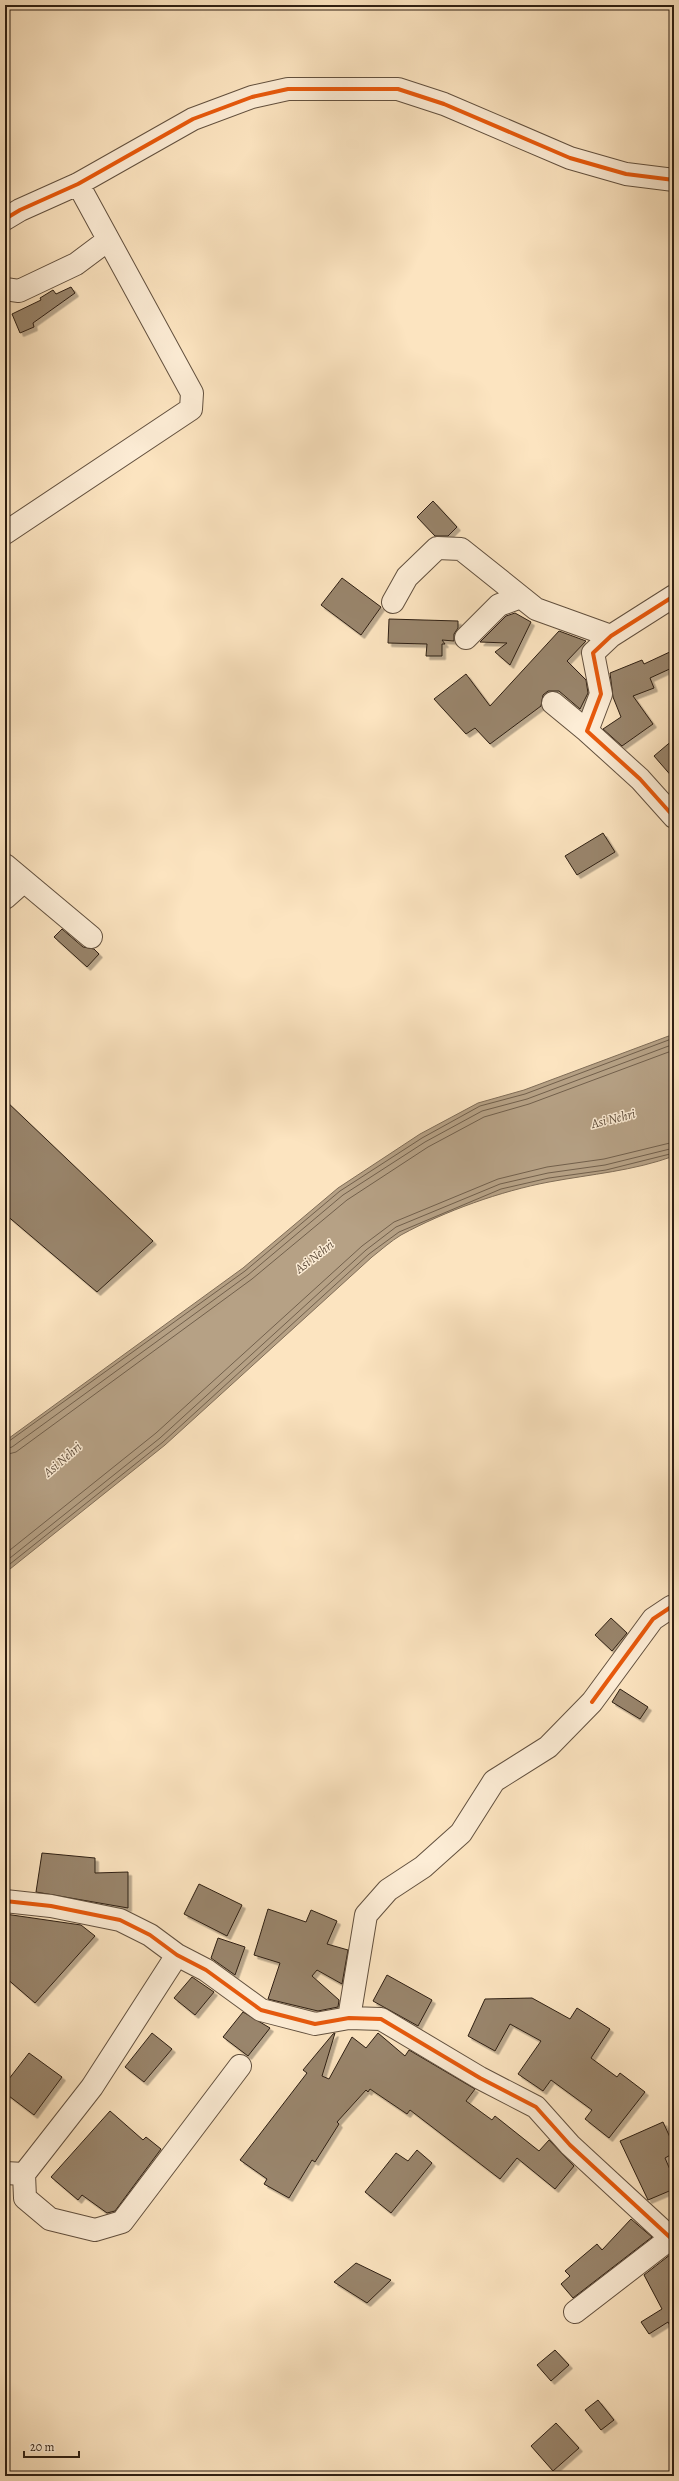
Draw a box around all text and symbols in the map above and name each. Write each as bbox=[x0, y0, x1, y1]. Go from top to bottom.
water label: Asi Nehri bbox=[588, 1105, 638, 1132]
water label: Asi Nehri bbox=[291, 1236, 338, 1278]
water label: Asi Nehri bbox=[39, 1438, 85, 1481]
scale bar bbox=[24, 2433, 79, 2459]
text: 20 m bbox=[30, 2439, 54, 2455]

